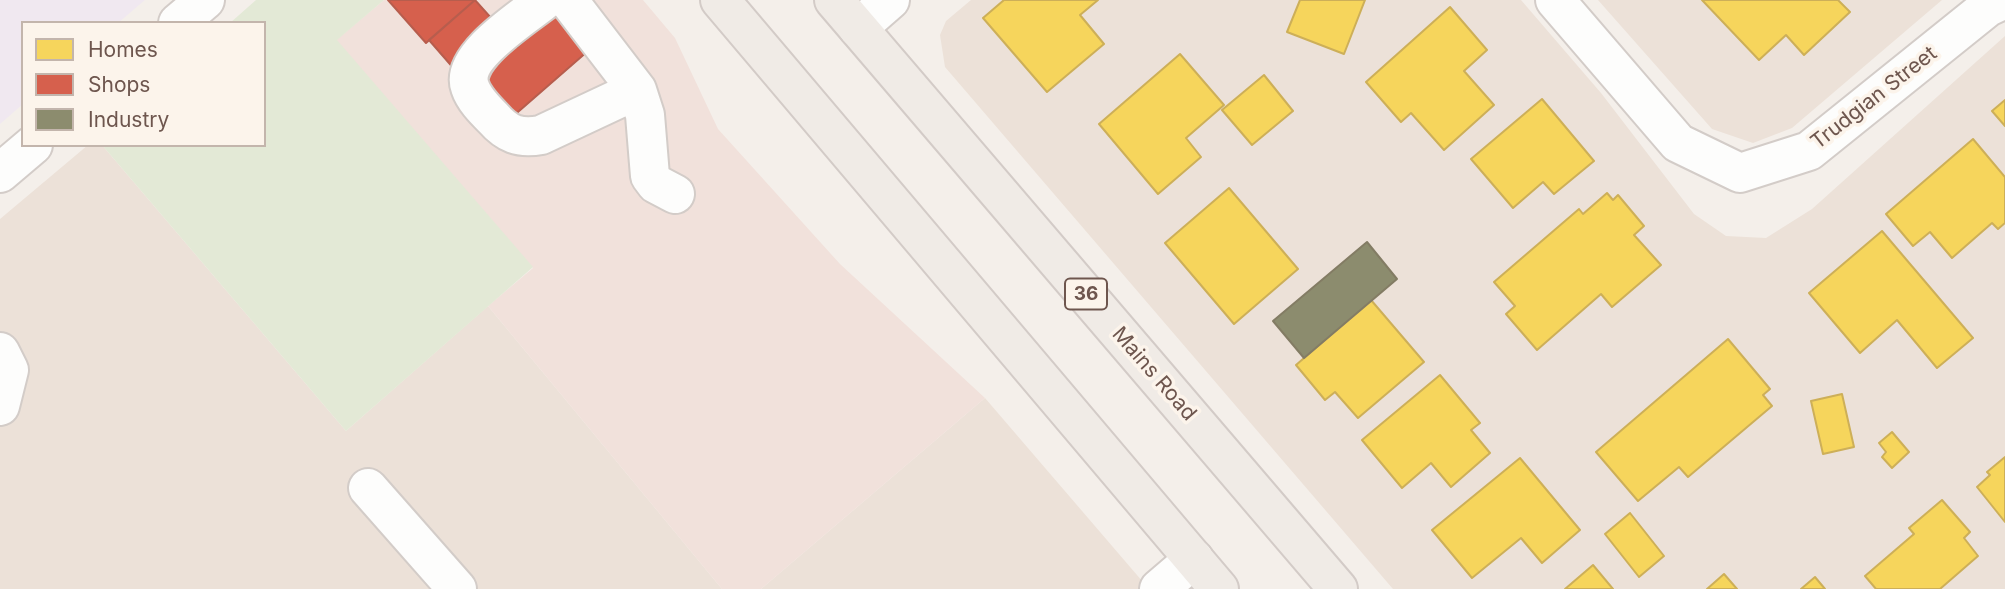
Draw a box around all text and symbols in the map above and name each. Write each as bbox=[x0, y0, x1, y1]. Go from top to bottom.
legend bbox=[21, 21, 266, 147]
text: Homes bbox=[88, 37, 158, 62]
street label: Trudgian Street bbox=[1806, 41, 1942, 155]
text: Shops bbox=[88, 72, 150, 97]
text: Industry bbox=[88, 107, 169, 132]
road number: 36 bbox=[1065, 278, 1107, 310]
street label: Mains Road bbox=[1106, 322, 1202, 426]

